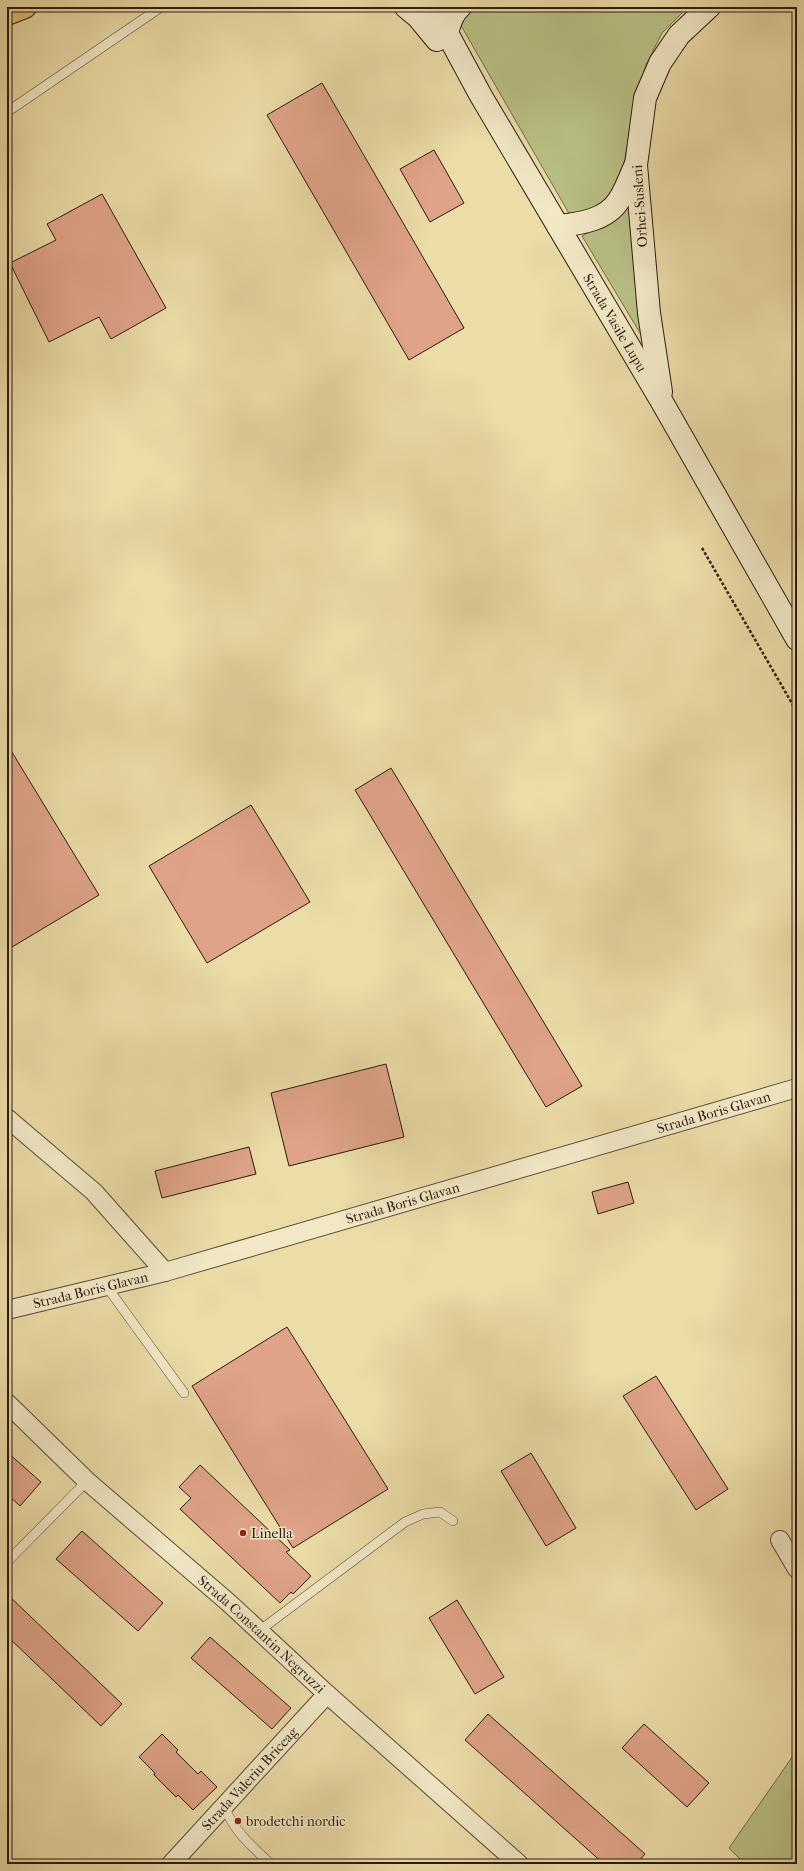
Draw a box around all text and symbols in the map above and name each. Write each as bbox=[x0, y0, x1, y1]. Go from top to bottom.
street label: Orhei-Susleni bbox=[629, 164, 651, 248]
street label: Strada Vasile Lupu bbox=[579, 270, 651, 375]
street label: Strada Boris Glavan bbox=[655, 1088, 773, 1137]
street label: Strada Boris Glavan bbox=[344, 1178, 462, 1227]
street label: Strada Boris Glavan bbox=[31, 1268, 150, 1312]
place label: Linella bbox=[251, 1525, 293, 1542]
marker: Linella bbox=[238, 1528, 248, 1538]
street label: Strada Constantin Negruzzi bbox=[194, 1572, 329, 1697]
street label: Strada Valeriu Briceag bbox=[198, 1723, 301, 1834]
place label: brodetchi nordic bbox=[245, 1813, 346, 1830]
marker: brodetchi nordic bbox=[233, 1816, 243, 1826]

